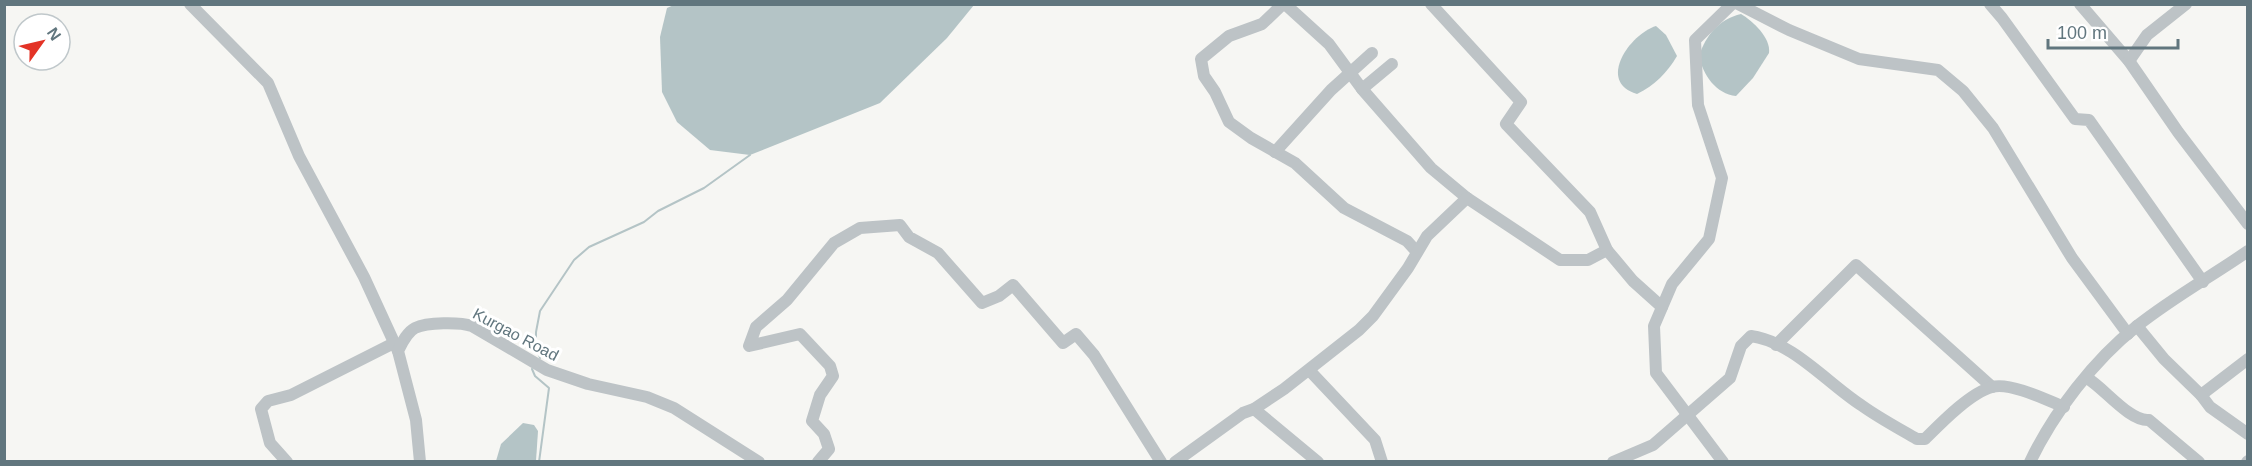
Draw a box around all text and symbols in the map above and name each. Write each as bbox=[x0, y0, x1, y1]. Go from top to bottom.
north arrow bbox=[12, 12, 72, 72]
scale bar bbox=[2048, 12, 2178, 50]
text: 100 m bbox=[2057, 23, 2107, 43]
text: N bbox=[44, 24, 64, 43]
street label: Kurgao Road bbox=[470, 305, 561, 364]

